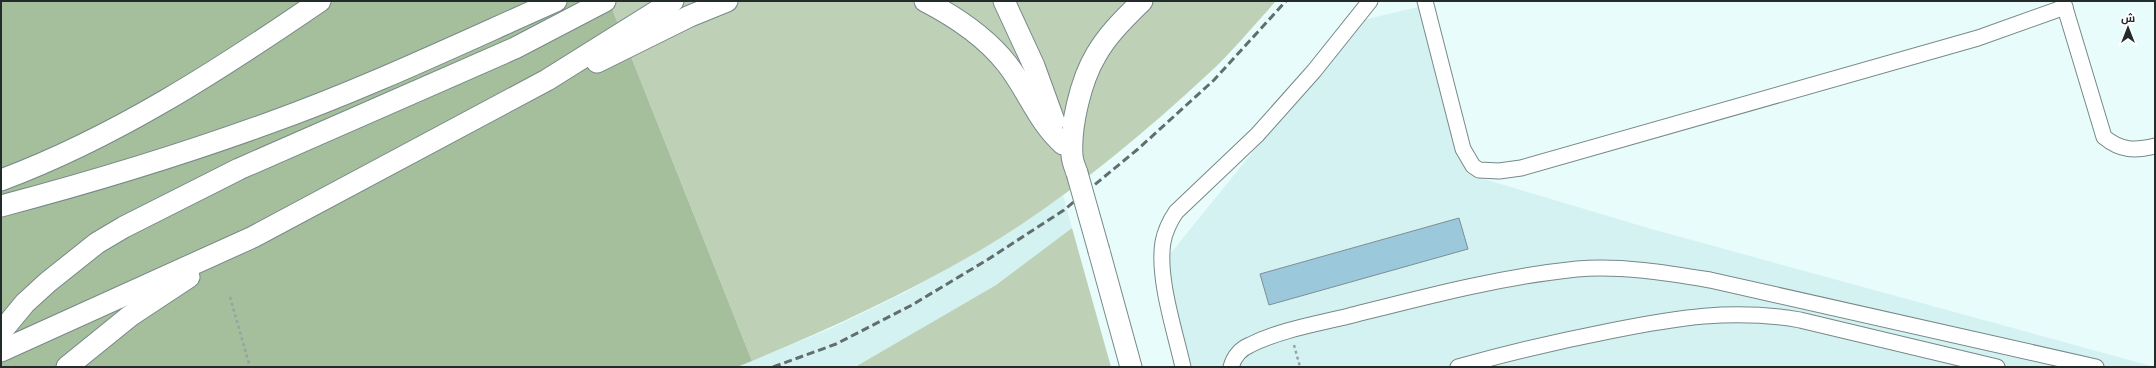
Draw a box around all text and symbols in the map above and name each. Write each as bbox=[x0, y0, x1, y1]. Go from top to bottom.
north arrow bbox=[2108, 8, 2148, 48]
text: ش bbox=[2121, 12, 2135, 25]

